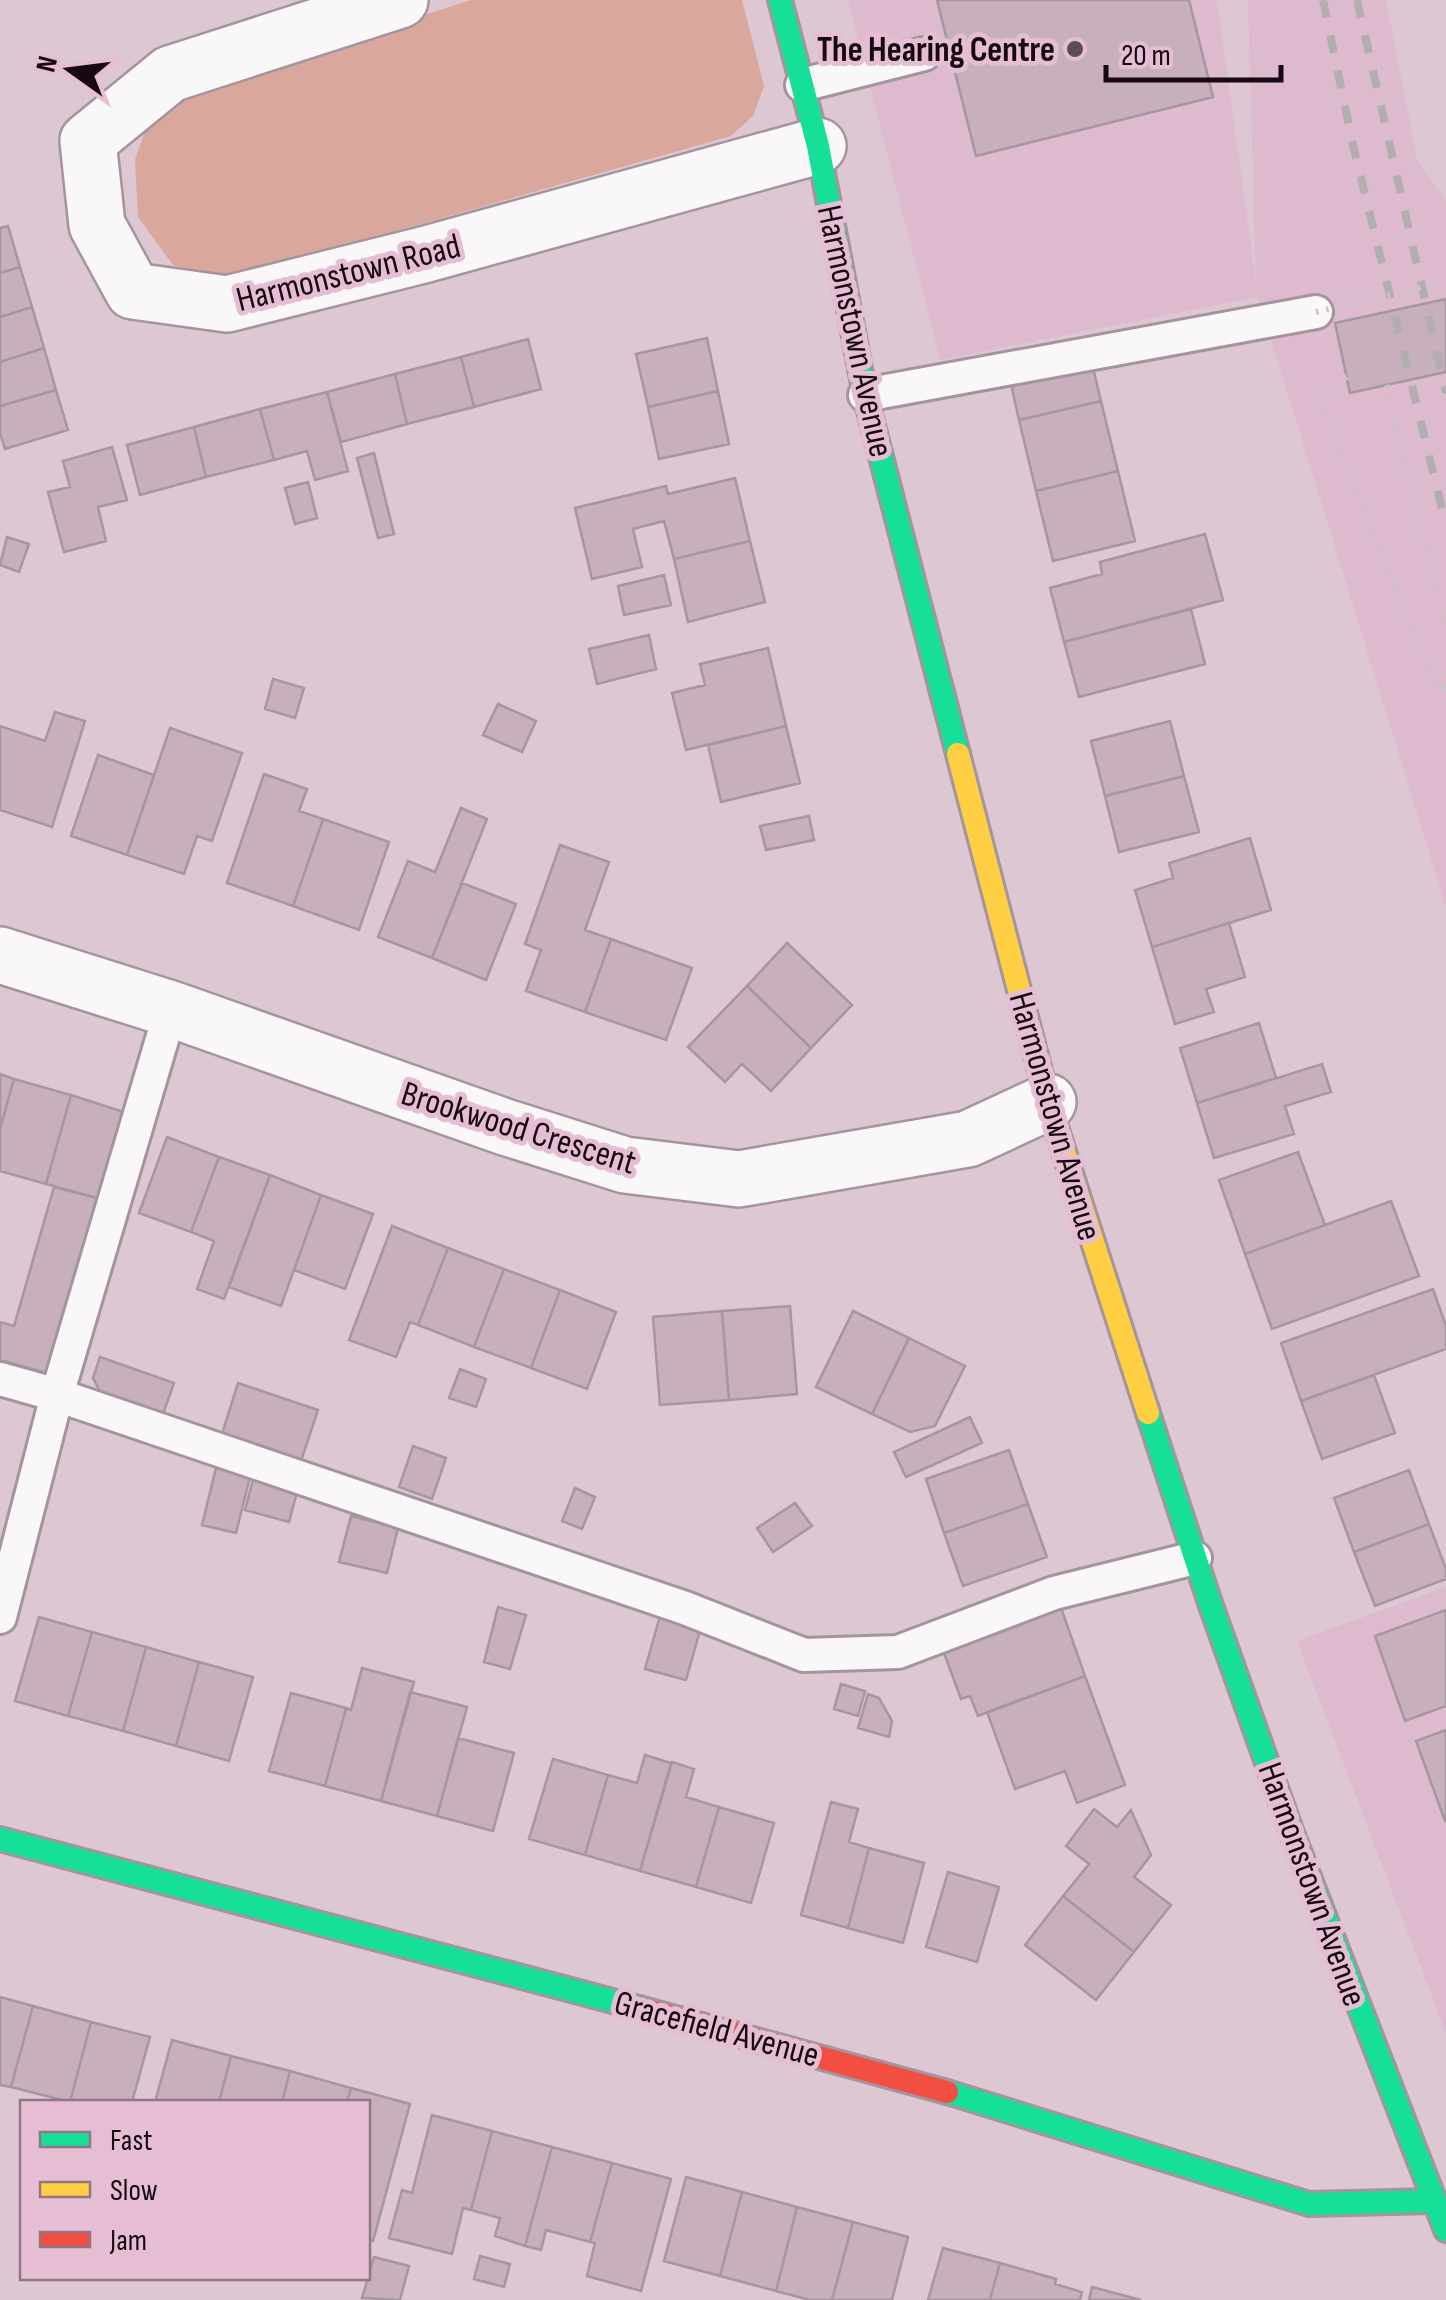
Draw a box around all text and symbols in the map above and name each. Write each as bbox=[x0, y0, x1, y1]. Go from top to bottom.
north arrow bbox=[20, 20, 120, 120]
scale bar bbox=[1106, 20, 1281, 82]
place label: The Hearing Centre bbox=[817, 29, 1055, 72]
marker: The Hearing Centre bbox=[1064, 38, 1086, 60]
text: 20 m bbox=[1121, 38, 1171, 74]
text: N bbox=[29, 53, 65, 76]
street label: Harmonstown Avenue bbox=[807, 201, 902, 461]
street label: Harmonstown Road bbox=[232, 225, 465, 322]
street label: Harmonstown Avenue bbox=[999, 987, 1111, 1246]
street label: Brookwood Crescent bbox=[396, 1072, 641, 1185]
street label: Harmonstown Avenue bbox=[1248, 1757, 1376, 2012]
street label: Gracefield Avenue bbox=[610, 1981, 824, 2077]
legend bbox=[20, 2100, 370, 2280]
text: Fast bbox=[110, 2123, 152, 2159]
text: Slow bbox=[110, 2173, 158, 2209]
text: Jam bbox=[109, 2223, 147, 2259]

